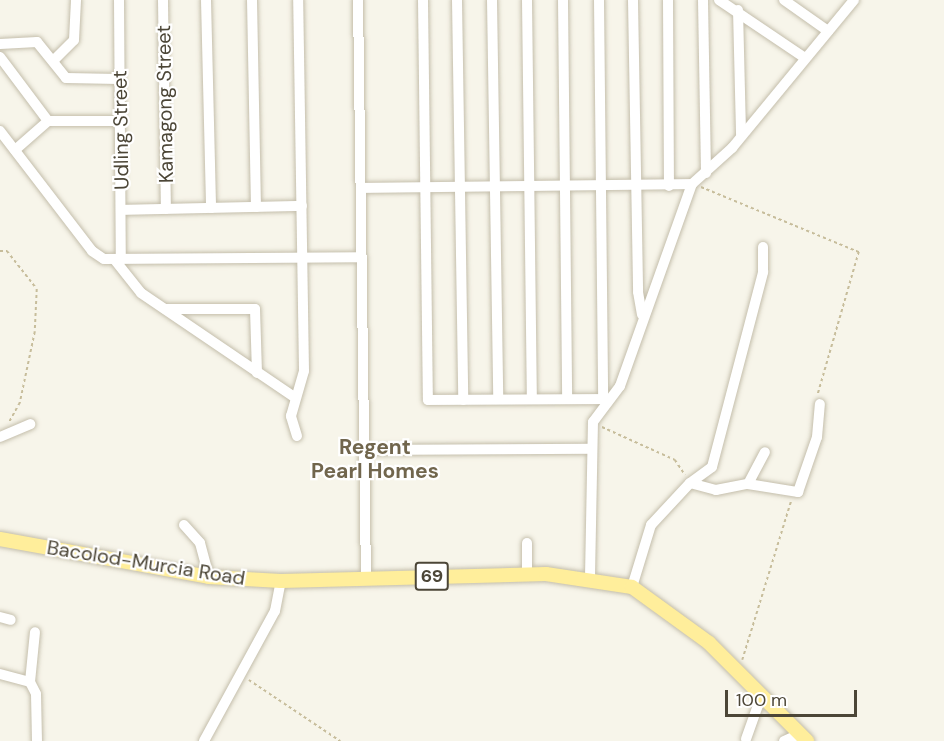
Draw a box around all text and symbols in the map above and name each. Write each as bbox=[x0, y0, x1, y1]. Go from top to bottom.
street label: Kamagong Street bbox=[152, 25, 178, 183]
street label: Udling Street bbox=[108, 70, 134, 190]
district label: Regent Pearl Homes bbox=[311, 434, 439, 484]
street label: Bacolod-Murcia Road bbox=[45, 535, 247, 591]
road number: 69 bbox=[414, 561, 450, 591]
scale bar bbox=[728, 678, 860, 716]
text: 100 m bbox=[736, 688, 787, 712]

